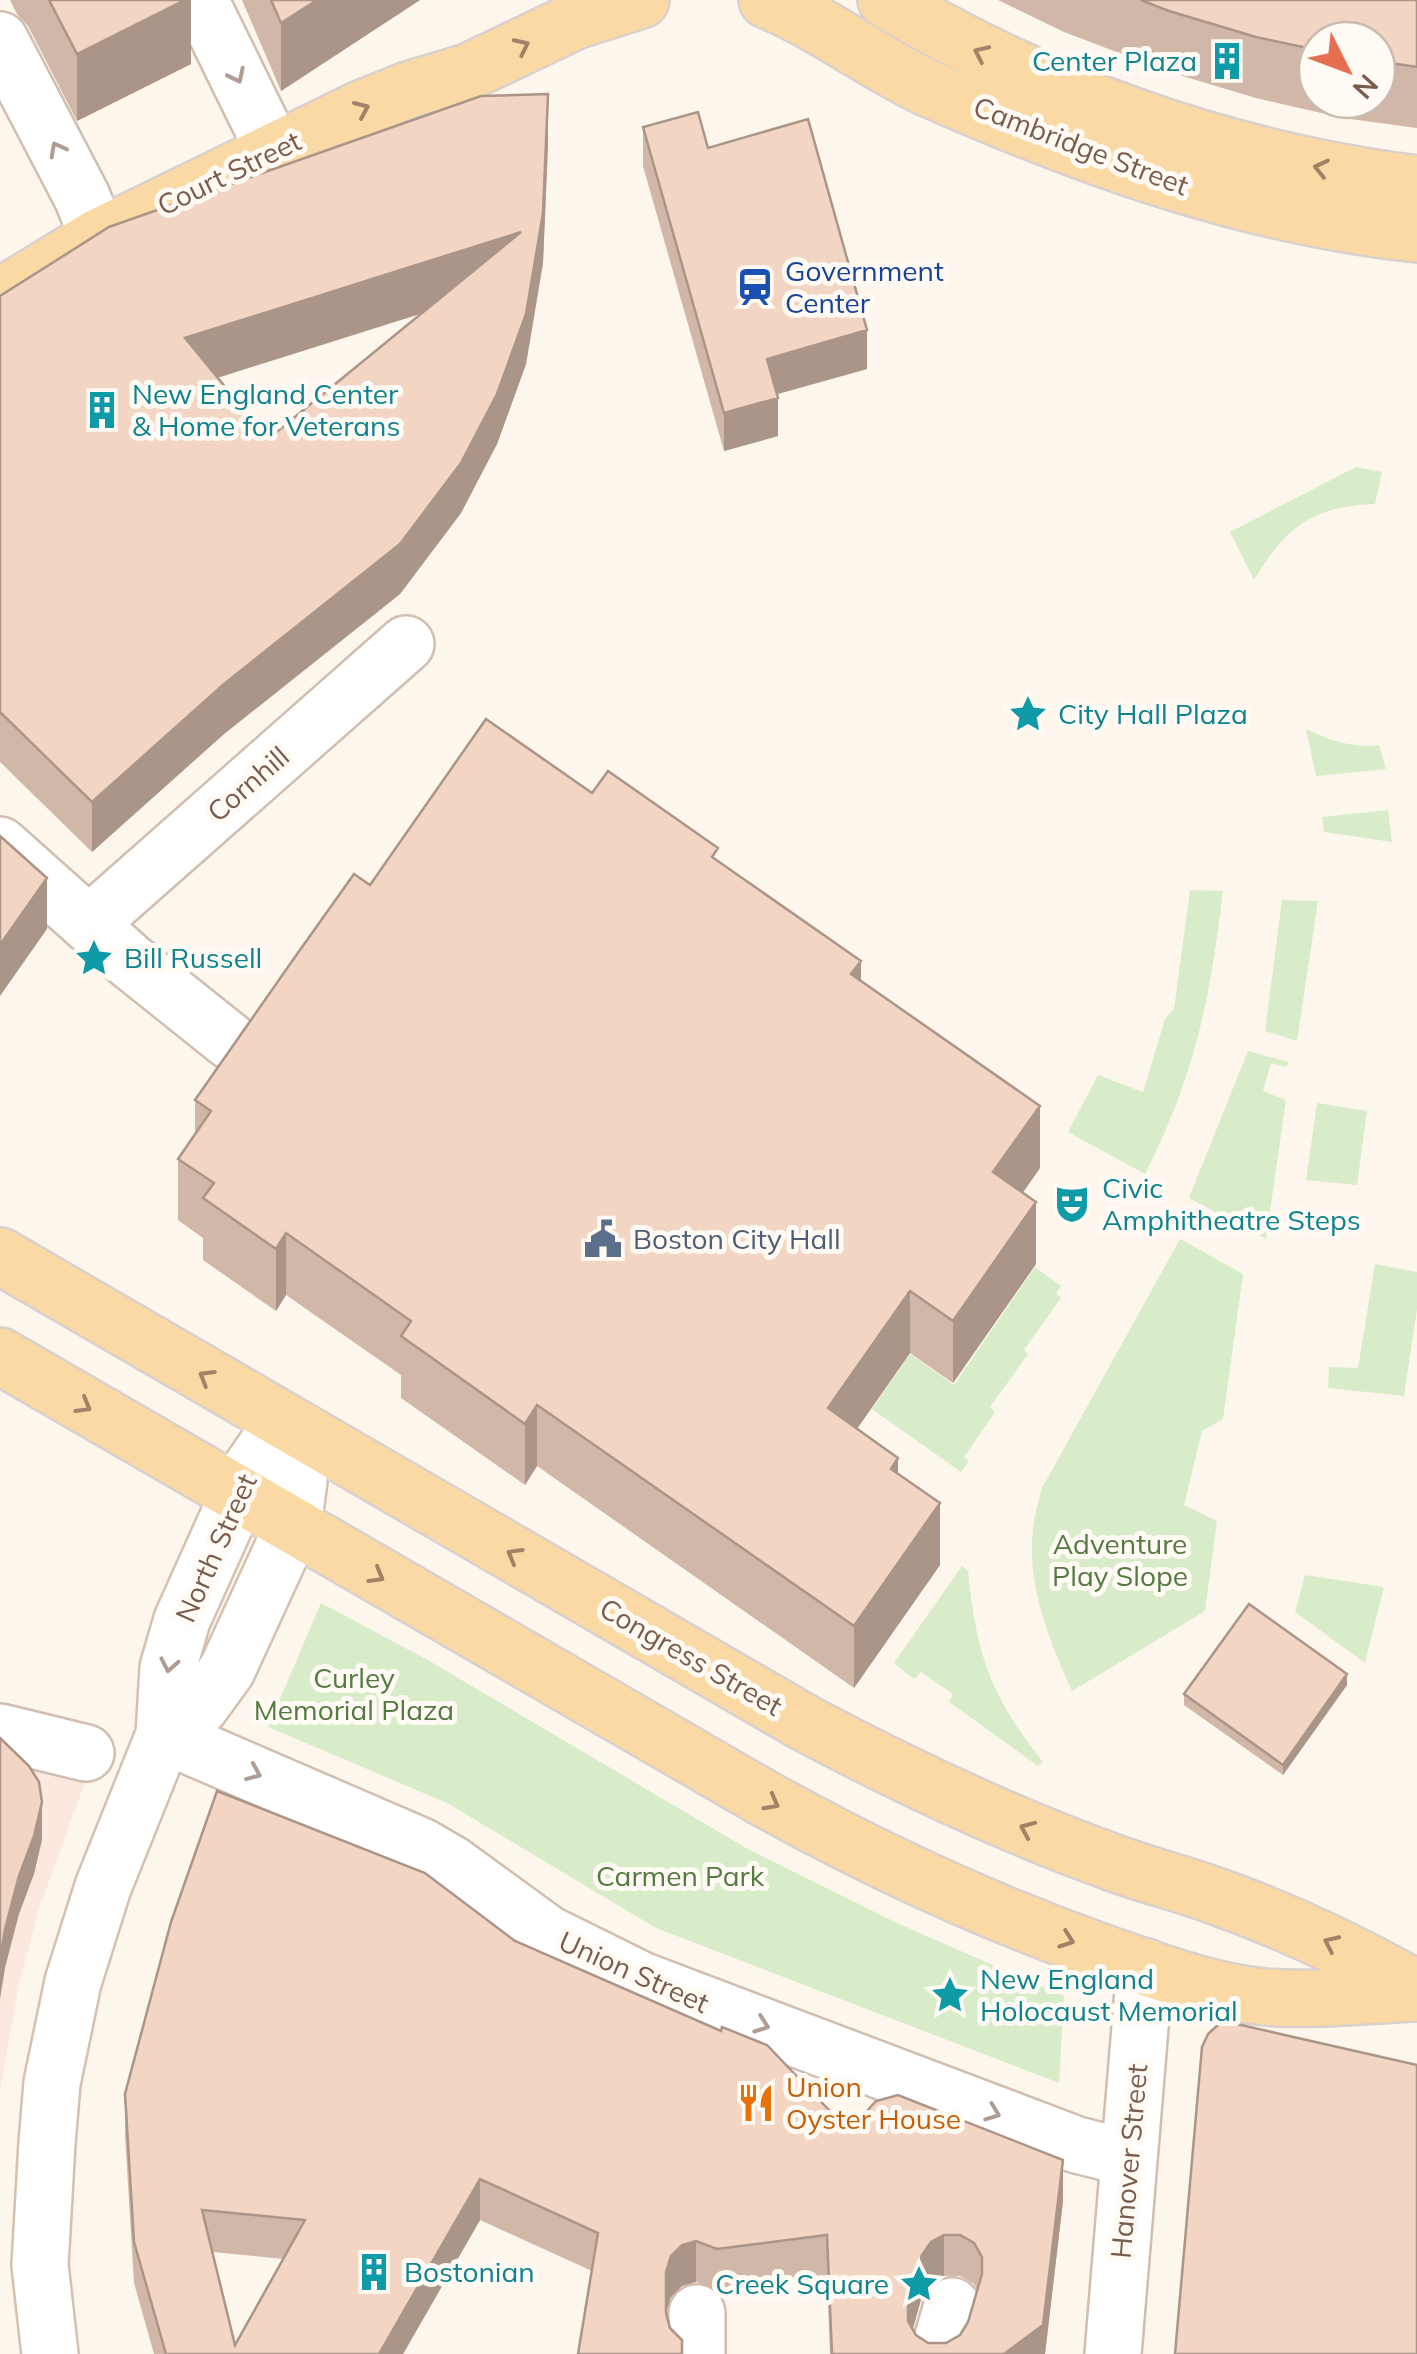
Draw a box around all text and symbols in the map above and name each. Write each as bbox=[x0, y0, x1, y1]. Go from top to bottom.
north arrow bbox=[1297, 20, 1397, 120]
one-way arrow bbox=[511, 39, 529, 59]
building icon: Center Plaza bbox=[1206, 40, 1248, 82]
place label: Center Plaza bbox=[1032, 43, 1197, 78]
one-way arrow bbox=[973, 46, 991, 66]
one-way arrow bbox=[224, 65, 244, 83]
text: N bbox=[1346, 67, 1386, 107]
street label: Cambridge Street bbox=[969, 88, 1194, 203]
one-way arrow bbox=[352, 101, 370, 121]
street label: Court Street bbox=[151, 123, 307, 222]
one-way arrow bbox=[50, 141, 69, 159]
one-way arrow bbox=[1313, 159, 1330, 180]
place label: Government Center bbox=[785, 253, 944, 320]
station icon: Government Center bbox=[734, 266, 776, 308]
place label: New England Center & Home for Veterans bbox=[132, 376, 400, 443]
building icon: New England Center & Home for Veterans bbox=[81, 389, 123, 431]
place icon: City Hall Plaza bbox=[1007, 693, 1049, 735]
place label: City Hall Plaza bbox=[1058, 696, 1248, 731]
street label: Cornhill bbox=[200, 739, 296, 829]
place icon: Bill Russell bbox=[73, 937, 115, 979]
place label: Bill Russell bbox=[124, 940, 262, 975]
place label: Civic Amphitheatre Steps bbox=[1102, 1170, 1361, 1237]
theatre icon: Civic Amphitheatre Steps bbox=[1051, 1183, 1093, 1225]
public building icon: Boston City Hall bbox=[582, 1218, 624, 1260]
place label: Boston City Hall bbox=[633, 1221, 841, 1256]
one-way arrow bbox=[199, 1370, 217, 1389]
one-way arrow bbox=[73, 1393, 91, 1413]
street label: North Street bbox=[167, 1468, 264, 1627]
park label: Adventure Play Slope bbox=[1052, 1526, 1188, 1593]
one-way arrow bbox=[507, 1548, 525, 1567]
one-way arrow bbox=[367, 1564, 385, 1583]
street label: Congress Street bbox=[594, 1590, 789, 1723]
one-way arrow bbox=[159, 1657, 180, 1674]
park label: Curley Memorial Plaza bbox=[254, 1660, 454, 1727]
one-way arrow bbox=[244, 1761, 262, 1781]
one-way arrow bbox=[762, 1791, 780, 1810]
one-way arrow bbox=[1019, 1821, 1037, 1841]
park label: Carmen Park bbox=[596, 1858, 765, 1893]
street label: Union Street bbox=[554, 1923, 715, 2020]
one-way arrow bbox=[1057, 1928, 1074, 1949]
one-way arrow bbox=[1323, 1935, 1341, 1955]
place label: New England Holocaust Memorial bbox=[980, 1961, 1238, 2028]
place icon: New England Holocaust Memorial bbox=[929, 1974, 971, 2016]
one-way arrow bbox=[752, 2013, 769, 2034]
street label: Hanover Street bbox=[1103, 2062, 1154, 2260]
place label: Union Oyster House bbox=[786, 2069, 961, 2136]
restaurant icon: Union Oyster House bbox=[735, 2082, 777, 2124]
one-way arrow bbox=[983, 2101, 1000, 2122]
building icon: Bostonian bbox=[353, 2251, 395, 2293]
place label: Bostonian bbox=[404, 2254, 535, 2289]
place icon: Creek Square bbox=[898, 2263, 940, 2305]
place label: Creek Square bbox=[715, 2266, 889, 2301]

